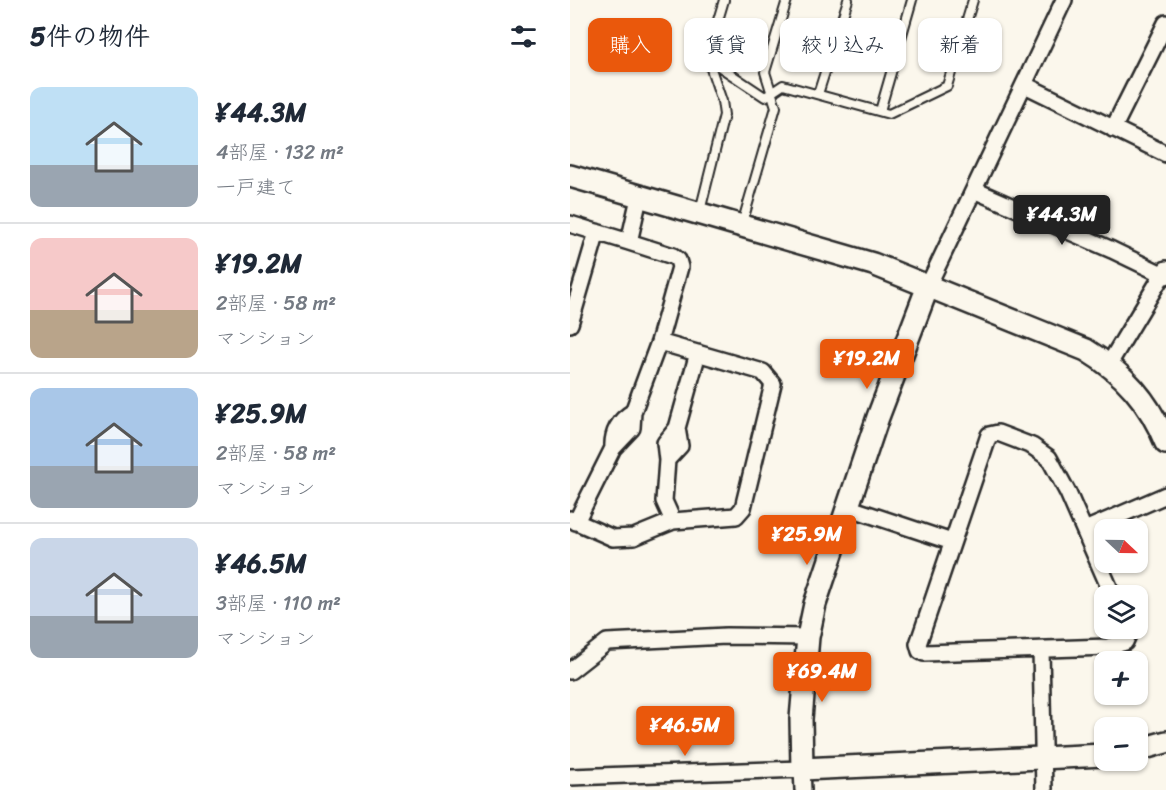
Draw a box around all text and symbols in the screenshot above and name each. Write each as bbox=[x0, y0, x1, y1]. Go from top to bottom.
text: 5件の物件 bbox=[30, 13, 150, 59]
chip: 購入 bbox=[588, 18, 672, 72]
chip: 賃貸 bbox=[684, 18, 768, 72]
chip: 絞り込み bbox=[780, 18, 906, 72]
chip: 新着 bbox=[918, 18, 1002, 72]
icon: filters bbox=[507, 20, 540, 53]
text: ¥44.3M bbox=[216, 89, 306, 135]
icon: home bbox=[78, 111, 150, 183]
text: 4部屋 · 132 m² bbox=[216, 135, 344, 170]
text: 一戸建て bbox=[216, 170, 296, 205]
pin: ¥44.3M bbox=[1013, 195, 1111, 246]
text: ¥44.3M bbox=[1027, 197, 1097, 232]
text: ¥19.2M bbox=[216, 240, 302, 286]
icon: home bbox=[78, 262, 150, 334]
text: 2部屋 · 58 m² bbox=[216, 286, 336, 321]
text: マンション bbox=[216, 321, 315, 356]
pin: ¥19.2M bbox=[818, 339, 916, 390]
text: ¥19.2M bbox=[834, 341, 900, 376]
text: ¥25.9M bbox=[216, 390, 306, 436]
icon: home bbox=[78, 412, 150, 484]
text: 2部屋 · 58 m² bbox=[216, 436, 336, 471]
text: マンション bbox=[216, 471, 315, 506]
pin: ¥25.9M bbox=[758, 515, 856, 566]
text: ¥25.9M bbox=[772, 517, 842, 552]
north arrow bbox=[1094, 519, 1148, 573]
map controls bbox=[1094, 519, 1148, 771]
text: ¥46.5M bbox=[216, 540, 306, 586]
icon: home bbox=[78, 562, 150, 634]
button: layers bbox=[1094, 585, 1148, 639]
text: 3部屋 · 110 m² bbox=[216, 586, 341, 621]
text: マンション bbox=[216, 621, 315, 656]
button: + bbox=[1094, 651, 1148, 705]
pin: ¥69.4M bbox=[773, 652, 871, 703]
text: ¥69.4M bbox=[787, 654, 857, 689]
pin: ¥46.5M bbox=[636, 706, 734, 757]
text: ¥46.5M bbox=[650, 708, 720, 743]
button: − bbox=[1094, 717, 1148, 771]

